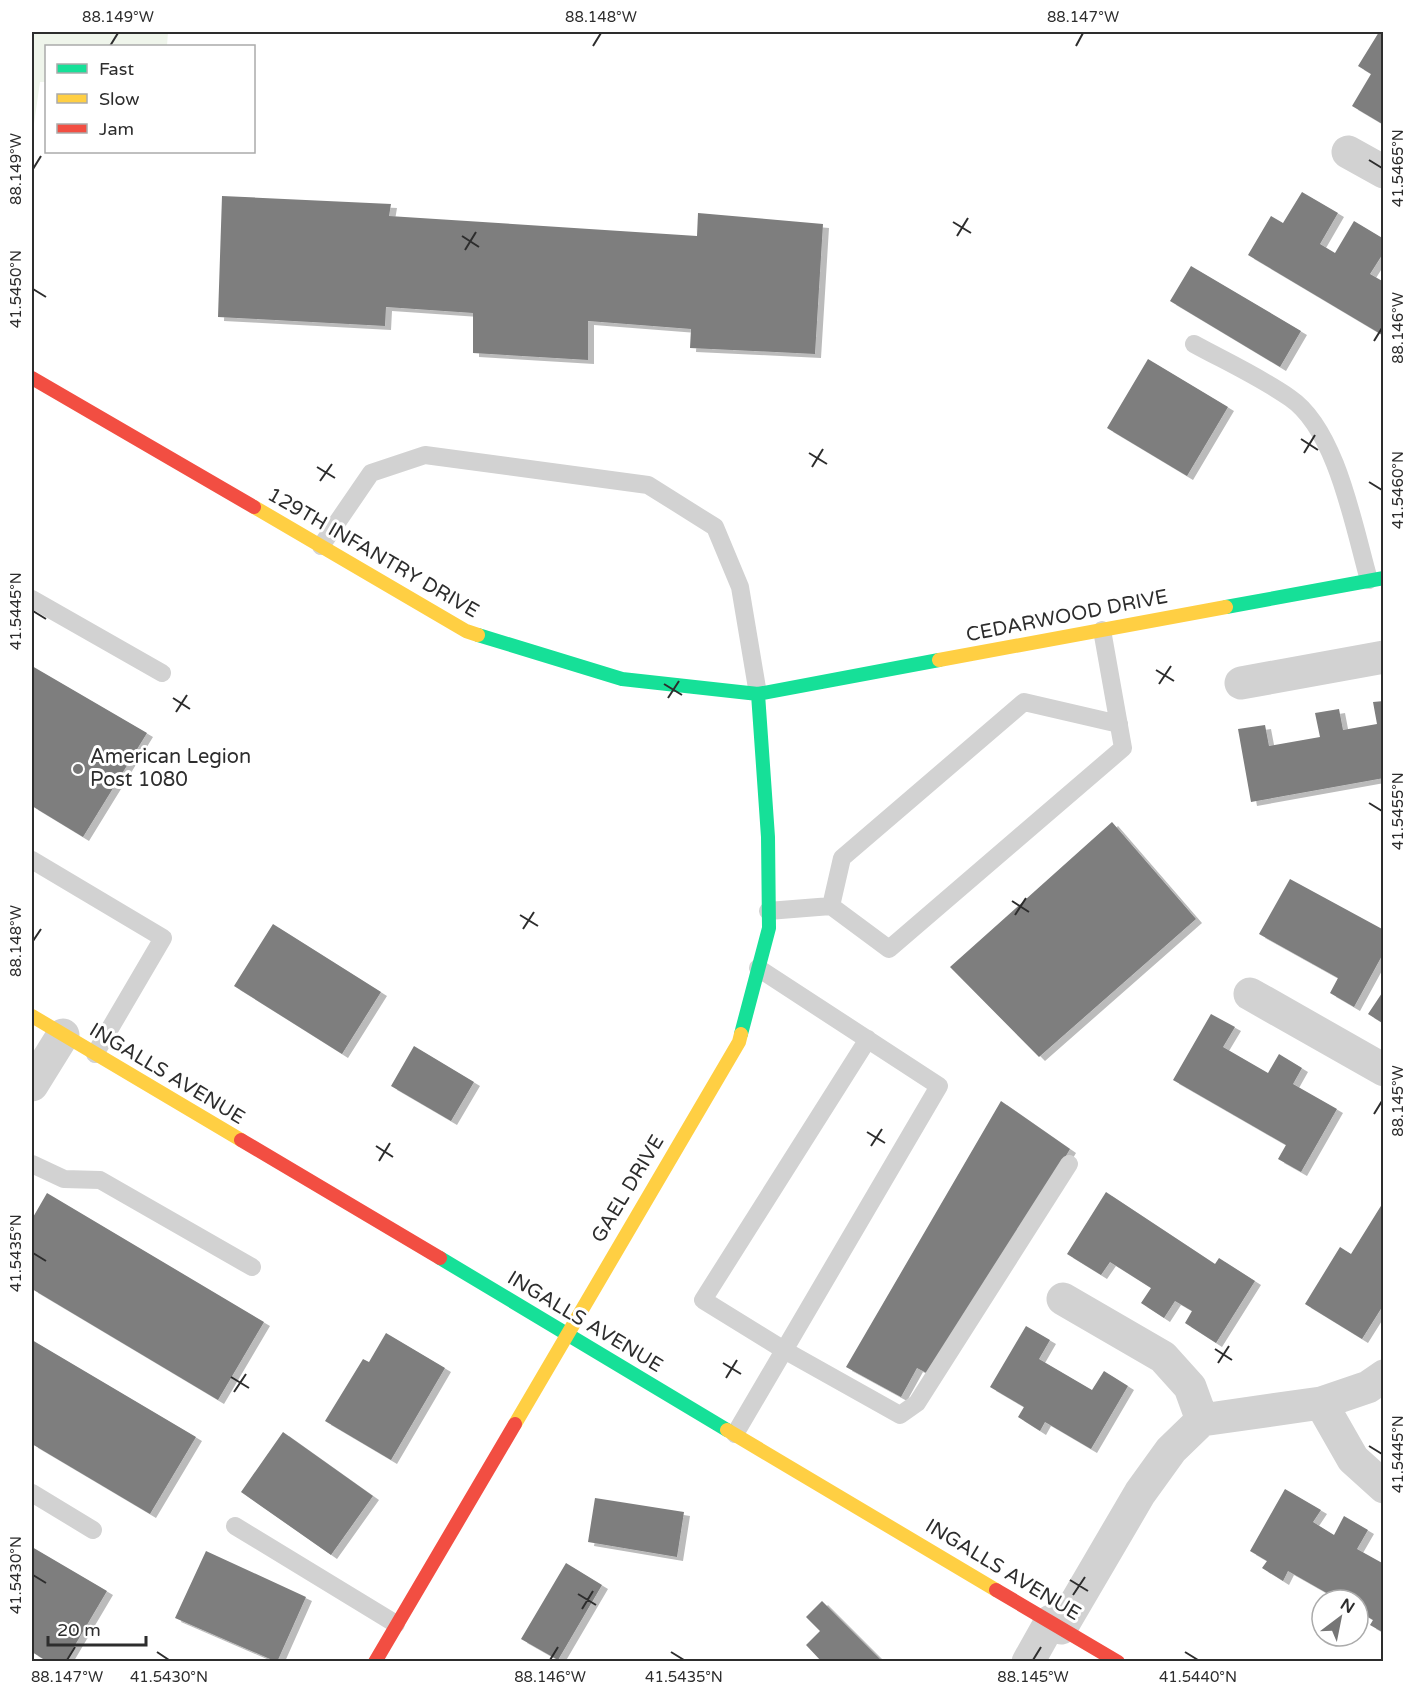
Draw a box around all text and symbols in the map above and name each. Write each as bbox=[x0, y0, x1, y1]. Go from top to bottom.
text: 88.149°W bbox=[82, 8, 154, 26]
text: 88.148°W bbox=[565, 8, 637, 26]
text: 88.147°W bbox=[1047, 8, 1119, 26]
legend bbox=[45, 45, 255, 153]
text: Fast bbox=[99, 58, 134, 80]
text: Slow bbox=[99, 88, 140, 110]
text: Jam bbox=[99, 118, 134, 140]
text: 41.5465°N bbox=[1389, 129, 1407, 207]
text: 88.149°W bbox=[7, 133, 25, 205]
text: 41.5450°N bbox=[7, 250, 25, 328]
text: 88.146°W bbox=[1389, 292, 1407, 364]
text: 41.5460°N bbox=[1389, 451, 1407, 529]
street label: 129TH INFANTRY DRIVE bbox=[263, 483, 483, 623]
text: 41.5445°N bbox=[7, 572, 25, 650]
street label: CEDARWOOD DRIVE bbox=[964, 585, 1170, 647]
place label: American Legion Post 1080 bbox=[90, 745, 251, 792]
marker: American Legion Post 1080 bbox=[71, 762, 85, 776]
text: 41.5455°N bbox=[1389, 772, 1407, 850]
text: 88.148°W bbox=[7, 905, 25, 977]
street label: INGALLS AVENUE bbox=[85, 1018, 249, 1130]
text: 88.145°W bbox=[1389, 1065, 1407, 1137]
street label: GAEL DRIVE bbox=[587, 1131, 669, 1247]
text: 41.5435°N bbox=[7, 1214, 25, 1292]
street label: INGALLS AVENUE bbox=[503, 1266, 667, 1378]
text: 41.5445°N bbox=[1389, 1415, 1407, 1493]
street label: INGALLS AVENUE bbox=[921, 1514, 1085, 1626]
text: 41.5430°N bbox=[7, 1536, 25, 1614]
north arrow bbox=[1310, 1588, 1370, 1648]
text: N bbox=[1337, 1594, 1358, 1618]
scale bar bbox=[48, 1609, 146, 1647]
text: 20 m bbox=[57, 1619, 101, 1641]
text: 88.147°W bbox=[31, 1668, 103, 1686]
text: 41.5430°N bbox=[130, 1668, 208, 1686]
text: 88.146°W bbox=[514, 1668, 586, 1686]
text: 41.5435°N bbox=[645, 1668, 723, 1686]
text: 88.145°W bbox=[997, 1668, 1069, 1686]
text: 41.5440°N bbox=[1159, 1668, 1237, 1686]

